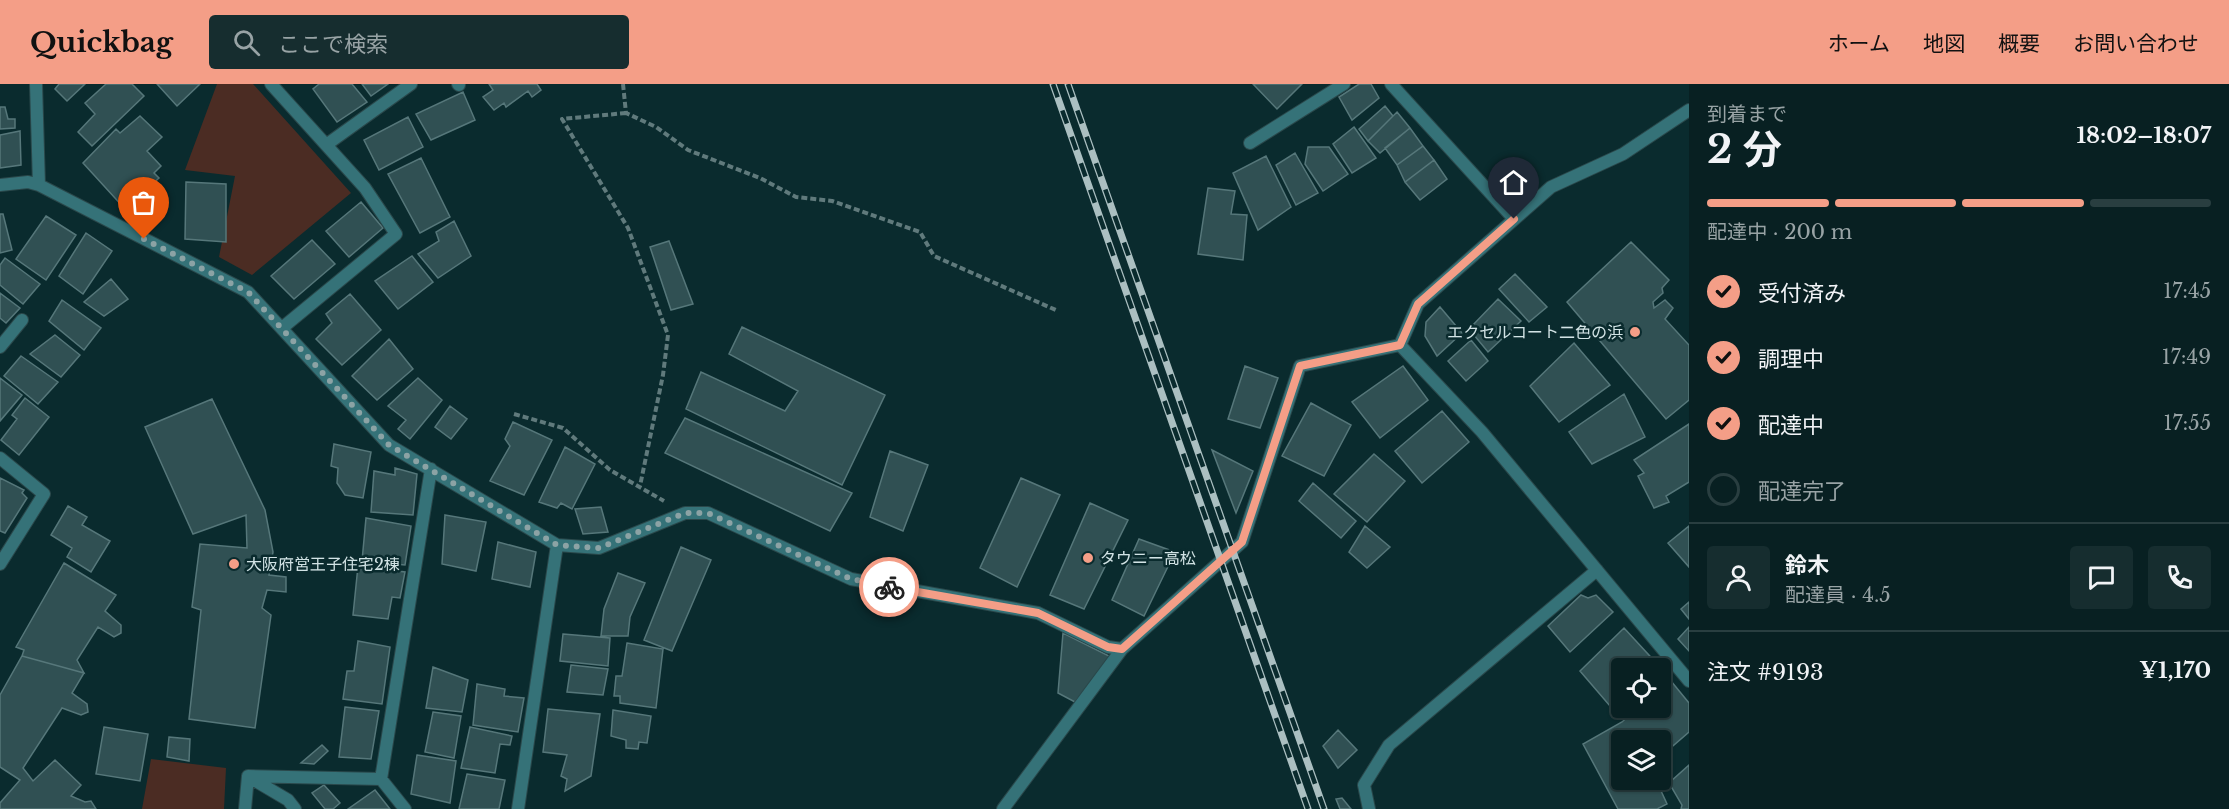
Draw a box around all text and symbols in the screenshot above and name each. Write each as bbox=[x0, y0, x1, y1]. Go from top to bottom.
search box bbox=[209, 15, 629, 69]
text: Quickbag bbox=[30, 25, 173, 60]
icon: search bbox=[230, 26, 263, 59]
text: ここで検索 bbox=[278, 31, 388, 58]
text: ホーム bbox=[1828, 31, 1890, 57]
text: 地図 bbox=[1923, 31, 1965, 57]
text: 概要 bbox=[1998, 31, 2040, 57]
text: お問い合わせ bbox=[2073, 31, 2199, 57]
text: 到着まで bbox=[1707, 102, 1787, 126]
text: 18:02–18:07 bbox=[2076, 122, 2211, 149]
text: 2 分 bbox=[1707, 125, 1782, 174]
pin bbox=[1488, 157, 1539, 219]
icon: home bbox=[1497, 166, 1530, 199]
pin bbox=[118, 177, 169, 239]
icon: bag bbox=[127, 186, 160, 219]
text: 配達中 · 200 m bbox=[1707, 220, 1852, 244]
icon: check bbox=[1707, 275, 1740, 308]
text: 17:45 bbox=[2163, 279, 2211, 303]
text: 受付済み bbox=[1758, 280, 1846, 307]
place label: エクセルコート二色の浜 bbox=[1447, 322, 1623, 342]
marker: エクセルコート二色の浜 bbox=[1628, 325, 1642, 339]
icon: check bbox=[1707, 341, 1740, 374]
text: 17:49 bbox=[2162, 345, 2211, 369]
text: 調理中 bbox=[1758, 346, 1824, 373]
icon: check bbox=[1707, 407, 1740, 440]
text: 17:55 bbox=[2164, 411, 2211, 435]
text: 配達中 bbox=[1758, 412, 1824, 439]
text: 配達完了 bbox=[1758, 478, 1846, 505]
button: person bbox=[1707, 546, 1770, 609]
button: chat bbox=[2070, 546, 2133, 609]
button: phone bbox=[2148, 546, 2211, 609]
place label: タウニー高松 bbox=[1100, 548, 1196, 568]
marker: タウニー高松 bbox=[1081, 551, 1095, 565]
text: 鈴木 bbox=[1785, 552, 1829, 579]
place label: 大阪府営王子住宅2棟 bbox=[246, 554, 400, 574]
marker: 大阪府営王子住宅2棟 bbox=[227, 557, 241, 571]
courier bbox=[859, 557, 919, 617]
icon: bike bbox=[873, 571, 906, 604]
text: 配達員 · 4.5 bbox=[1785, 583, 1891, 607]
text: ¥1,170 bbox=[2139, 657, 2211, 684]
map controls bbox=[1611, 658, 1671, 790]
button: locate bbox=[1611, 658, 1671, 718]
text: 注文 #9193 bbox=[1707, 659, 1824, 686]
button: layers bbox=[1611, 730, 1671, 790]

